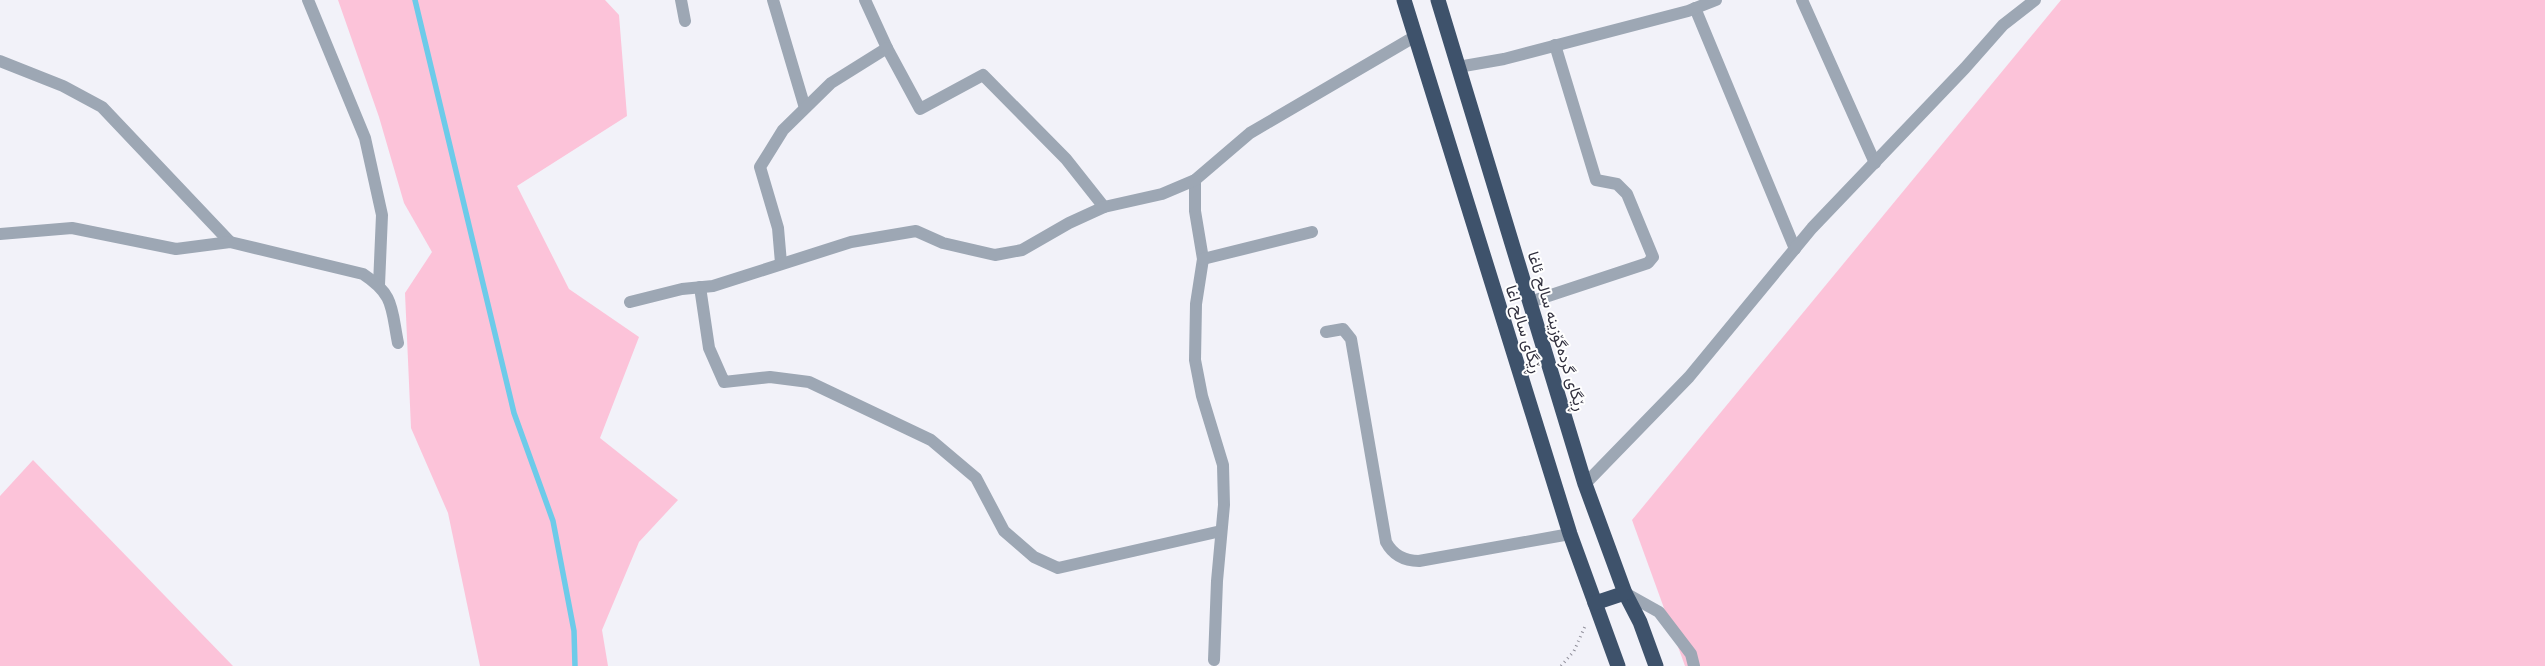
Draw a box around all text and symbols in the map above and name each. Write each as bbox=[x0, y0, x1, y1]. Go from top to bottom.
street label: ڕێگای گردەگۆزینە سالح ئاغا bbox=[1521, 249, 1590, 414]
street label: ڕێگای سالح اغا bbox=[1499, 283, 1546, 376]

